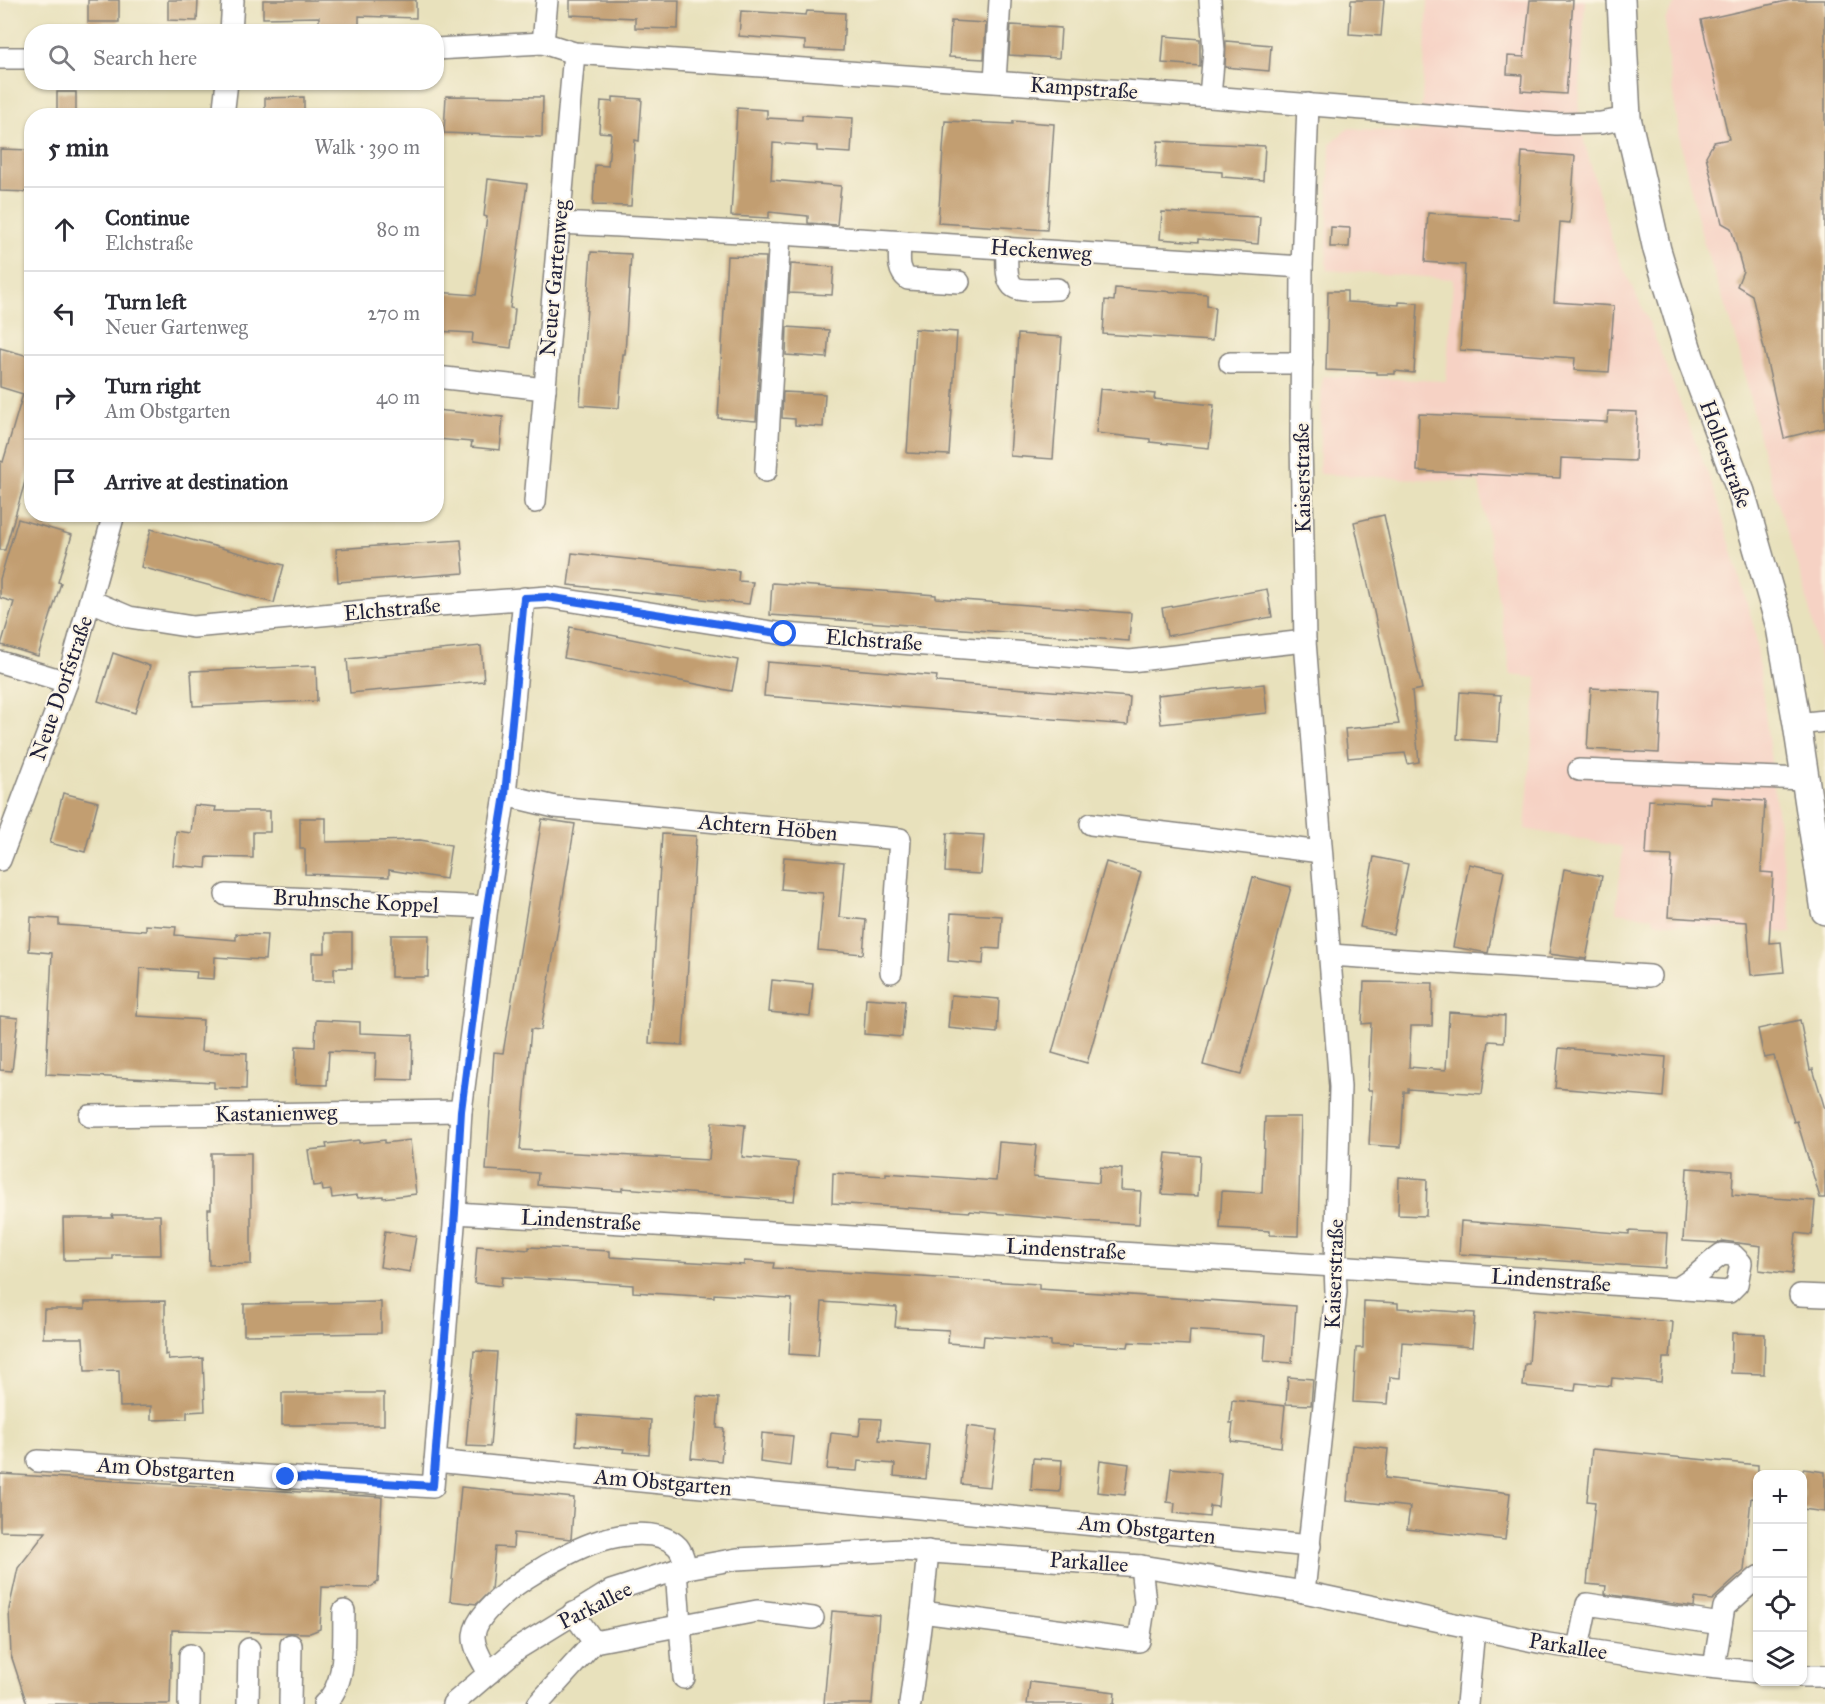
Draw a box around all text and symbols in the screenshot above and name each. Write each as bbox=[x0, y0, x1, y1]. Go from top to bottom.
search box bbox=[24, 24, 444, 90]
icon: search bbox=[45, 41, 78, 74]
text: Search here bbox=[93, 44, 197, 71]
street label: Kampstraße bbox=[1029, 71, 1139, 105]
text: 5 min bbox=[48, 131, 109, 163]
text: Walk · 390 m bbox=[314, 135, 420, 159]
street label: Neuer Gartenweg bbox=[534, 198, 574, 357]
text: Continue bbox=[105, 204, 190, 231]
icon: ahead bbox=[48, 213, 81, 246]
text: 80 m bbox=[377, 217, 420, 241]
text: Elchstraße bbox=[105, 231, 193, 255]
street label: Heckenweg bbox=[989, 233, 1093, 267]
text: Turn left bbox=[105, 288, 187, 315]
icon: left bbox=[48, 297, 81, 330]
text: 270 m bbox=[367, 301, 420, 325]
text: Neuer Gartenweg bbox=[105, 315, 248, 339]
text: Turn right bbox=[105, 372, 201, 399]
icon: right bbox=[48, 381, 81, 414]
text: 40 m bbox=[376, 385, 420, 409]
street label: Hollerstraße bbox=[1694, 396, 1758, 512]
text: Am Obstgarten bbox=[105, 399, 230, 423]
street label: Kaiserstraße bbox=[1288, 423, 1316, 533]
icon: arrive bbox=[48, 465, 81, 498]
text: Arrive at destination bbox=[105, 468, 288, 495]
street label: Elchstraße bbox=[342, 591, 442, 627]
street label: Neue Dorfstraße bbox=[24, 612, 98, 764]
route start bbox=[770, 620, 796, 646]
street label: Elchstraße bbox=[825, 623, 923, 657]
street label: Achtern Höben bbox=[696, 807, 839, 847]
street label: Bruhnsche Koppel bbox=[273, 883, 440, 919]
street label: Kastanienweg bbox=[215, 1098, 338, 1128]
street label: Lindenstraße bbox=[520, 1203, 642, 1237]
street label: Kaiserstraße bbox=[1319, 1218, 1349, 1330]
street label: Lindenstraße bbox=[1005, 1232, 1127, 1266]
street label: Lindenstraße bbox=[1490, 1262, 1612, 1298]
street label: Am Obstgarten bbox=[95, 1451, 236, 1487]
street label: Am Obstgarten bbox=[592, 1462, 733, 1501]
route end bbox=[272, 1463, 298, 1489]
map controls bbox=[1753, 1470, 1807, 1686]
button: + bbox=[1753, 1470, 1807, 1524]
street label: Am Obstgarten bbox=[1076, 1508, 1217, 1550]
button: − bbox=[1753, 1524, 1807, 1578]
street label: Parkallee bbox=[1049, 1546, 1129, 1578]
street label: Parkallee bbox=[554, 1575, 636, 1635]
button: locate bbox=[1753, 1578, 1807, 1632]
street label: Parkallee bbox=[1527, 1626, 1609, 1666]
button: layers bbox=[1753, 1632, 1807, 1686]

